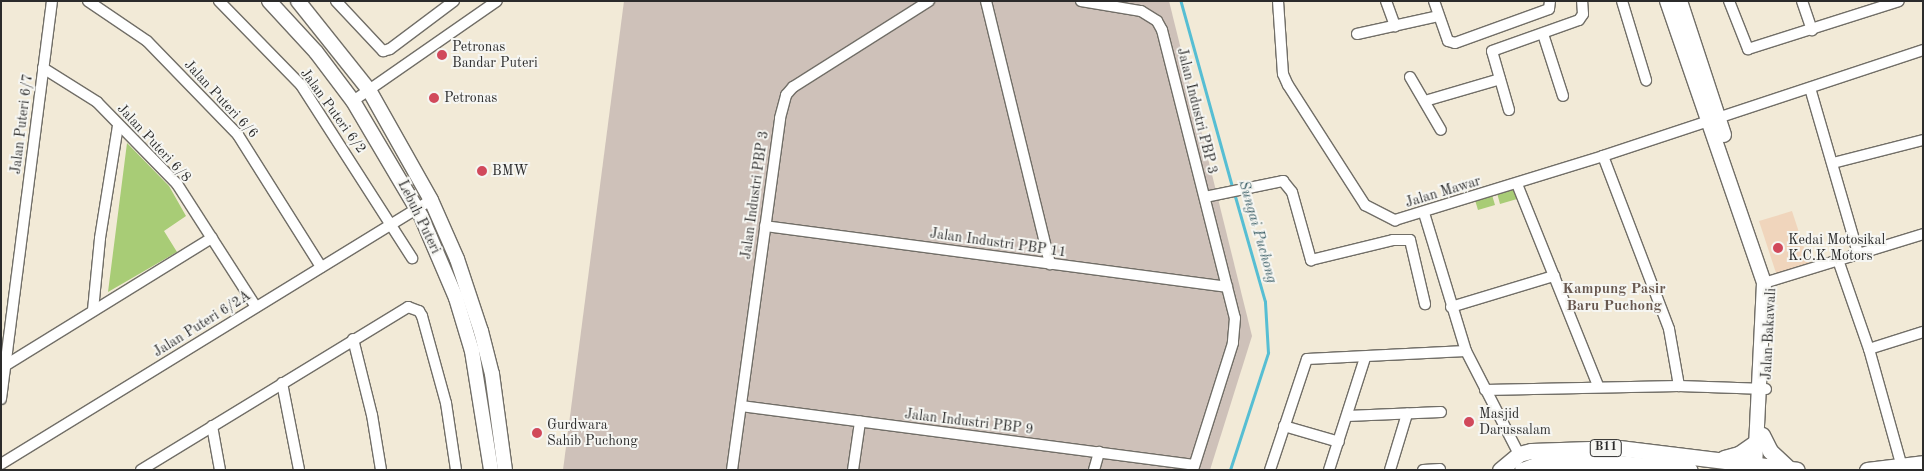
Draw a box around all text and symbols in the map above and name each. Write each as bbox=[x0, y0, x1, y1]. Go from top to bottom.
place label: Petronas Bandar Puteri bbox=[452, 39, 538, 72]
street label: Jalan Industri PBP 3 bbox=[1173, 46, 1221, 176]
marker: Petronas Bandar Puteri bbox=[436, 49, 448, 61]
street label: Jalan Puteri 6/6 bbox=[180, 56, 262, 142]
street label: Jalan Puteri 6/2 bbox=[297, 65, 369, 157]
street label: Jalan Puteri 6/7 bbox=[8, 73, 36, 175]
place label: Petronas bbox=[444, 90, 497, 106]
marker: Petronas bbox=[428, 92, 440, 104]
street label: Jalan Puteri 6/8 bbox=[113, 100, 195, 186]
street label: Jalan Industri PBP 3 bbox=[738, 130, 772, 260]
place label: BMW bbox=[492, 163, 528, 179]
marker: BMW bbox=[476, 165, 488, 177]
street label: Jalan Mawar bbox=[1403, 173, 1483, 211]
street label: Lebuh Puteri bbox=[394, 177, 444, 257]
water label: Sungai Puchong bbox=[1234, 179, 1280, 285]
street label: Jalan Industri PBP 11 bbox=[929, 225, 1067, 261]
place label: Kedai Motosikal K.C.K Motors bbox=[1788, 232, 1885, 264]
marker: Kedai Motosikal K.C.K Motors bbox=[1772, 242, 1784, 254]
district label: Kampung Pasir Baru Puchong bbox=[1562, 280, 1666, 315]
street label: Jalan Puteri 6/2A bbox=[150, 287, 254, 361]
street label: Jalan Bakawali bbox=[1758, 288, 1780, 380]
street label: Jalan Industri PBP 9 bbox=[904, 406, 1034, 438]
place label: Masjid Darussalam bbox=[1479, 406, 1551, 438]
marker: Masjid Darussalam bbox=[1463, 416, 1475, 428]
place label: Gurdwara Sahib Puchong bbox=[547, 417, 638, 450]
marker: Gurdwara Sahib Puchong bbox=[531, 427, 543, 439]
road number: B11 bbox=[1590, 438, 1622, 458]

